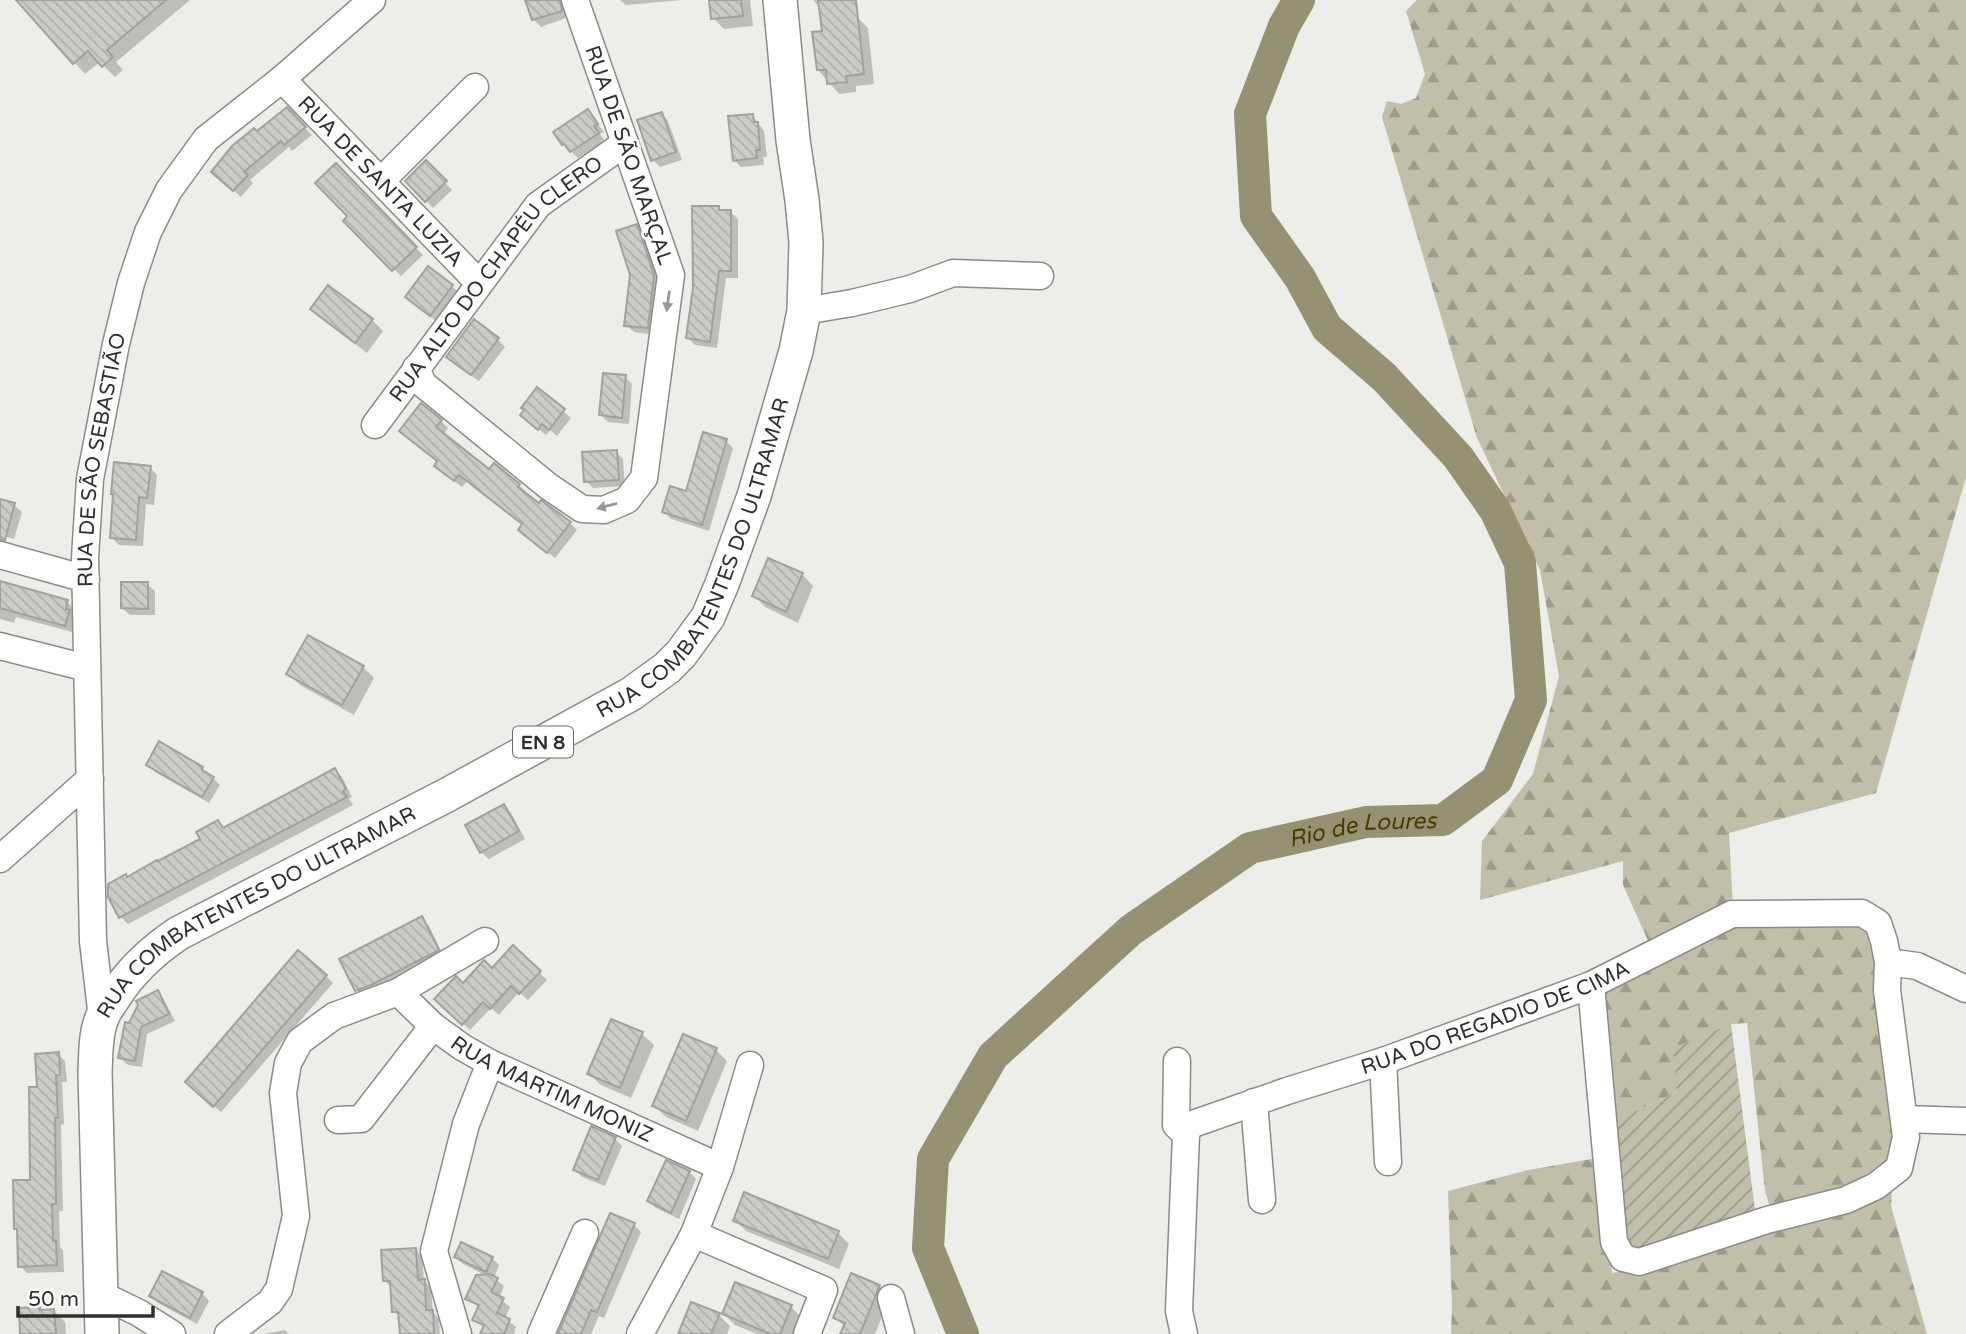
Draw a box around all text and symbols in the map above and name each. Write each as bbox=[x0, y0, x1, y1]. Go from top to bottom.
street label: RUA DE SÃO MARÇAL bbox=[579, 42, 678, 268]
street label: RUA DE SANTA LUZIA bbox=[292, 91, 468, 272]
street label: RUA ALTO DO CHAPÉU CLERO bbox=[384, 151, 608, 407]
one-way arrow bbox=[662, 290, 673, 312]
street label: RUA DE SÃO SEBASTIÃO bbox=[73, 330, 131, 587]
street label: RUA COMBATENTES DO ULTRAMAR bbox=[592, 395, 795, 724]
one-way arrow bbox=[597, 502, 618, 512]
road number: EN 8 bbox=[513, 726, 573, 758]
street label: RUA COMBATENTES DO ULTRAMAR bbox=[92, 801, 420, 1023]
water label: Rio de Loures bbox=[1286, 807, 1439, 854]
street label: RUA DO REGADIO DE CIMA bbox=[1358, 956, 1634, 1080]
street label: RUA MARTIM MONIZ bbox=[445, 1031, 657, 1148]
scale bar bbox=[18, 1274, 152, 1318]
text: 50 m bbox=[28, 1287, 79, 1312]

